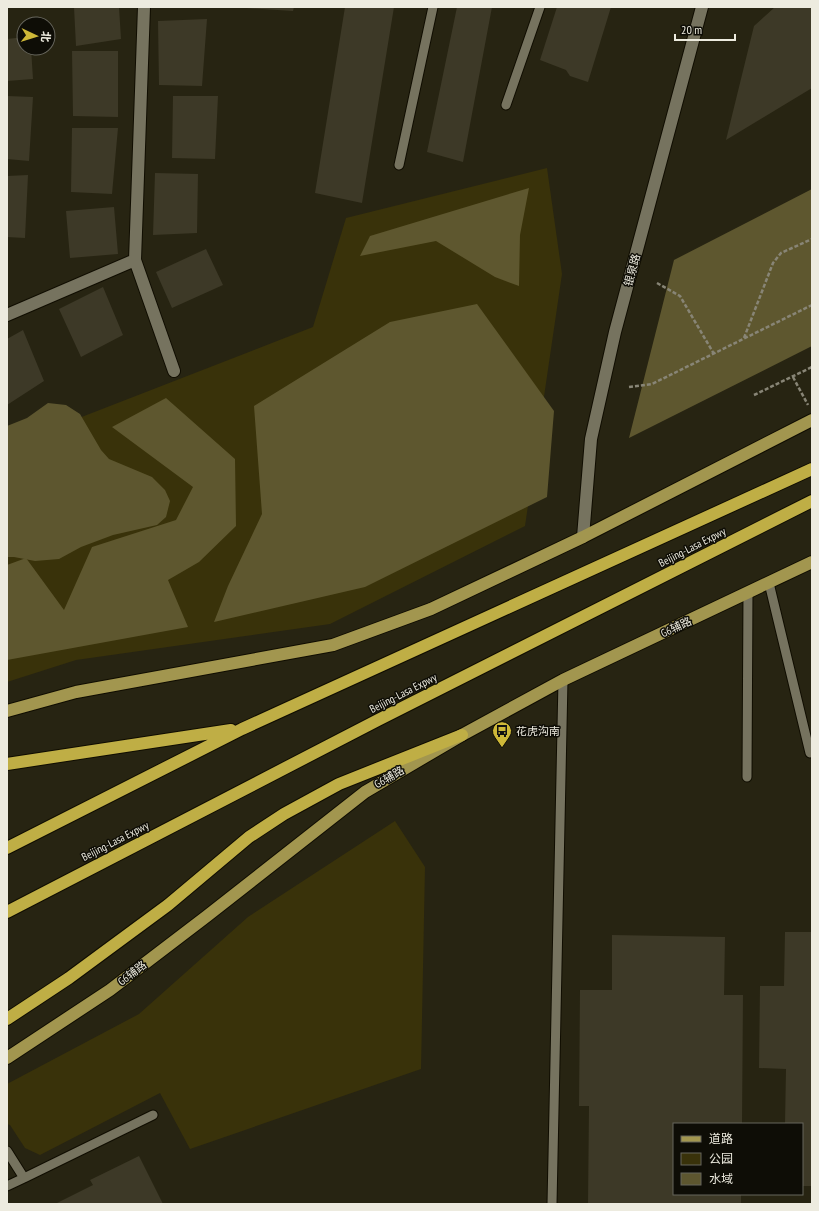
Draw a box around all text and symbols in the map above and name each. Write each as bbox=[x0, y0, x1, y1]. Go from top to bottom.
north arrow bbox=[16, 16, 56, 56]
scale bar bbox=[675, 16, 735, 42]
text: 20 m bbox=[681, 22, 702, 37]
text: 北 bbox=[39, 31, 53, 43]
street label: 银泉路 bbox=[621, 252, 643, 288]
street label: Beijing-Lasa Expwy bbox=[656, 524, 729, 570]
street label: G6辅路 bbox=[658, 614, 694, 640]
street label: Beijing-Lasa Expwy bbox=[367, 670, 440, 716]
bus stop icon: 花虎沟南 bbox=[491, 720, 513, 748]
place label: 花虎沟南 bbox=[516, 724, 560, 738]
street label: G6辅路 bbox=[371, 763, 407, 791]
street label: Beijing-Lasa Expwy bbox=[79, 818, 152, 864]
street label: G6辅路 bbox=[115, 958, 149, 988]
legend bbox=[673, 1123, 803, 1195]
text: 道路 bbox=[709, 1131, 733, 1146]
text: 公园 bbox=[709, 1151, 733, 1166]
text: 水域 bbox=[709, 1171, 733, 1186]

